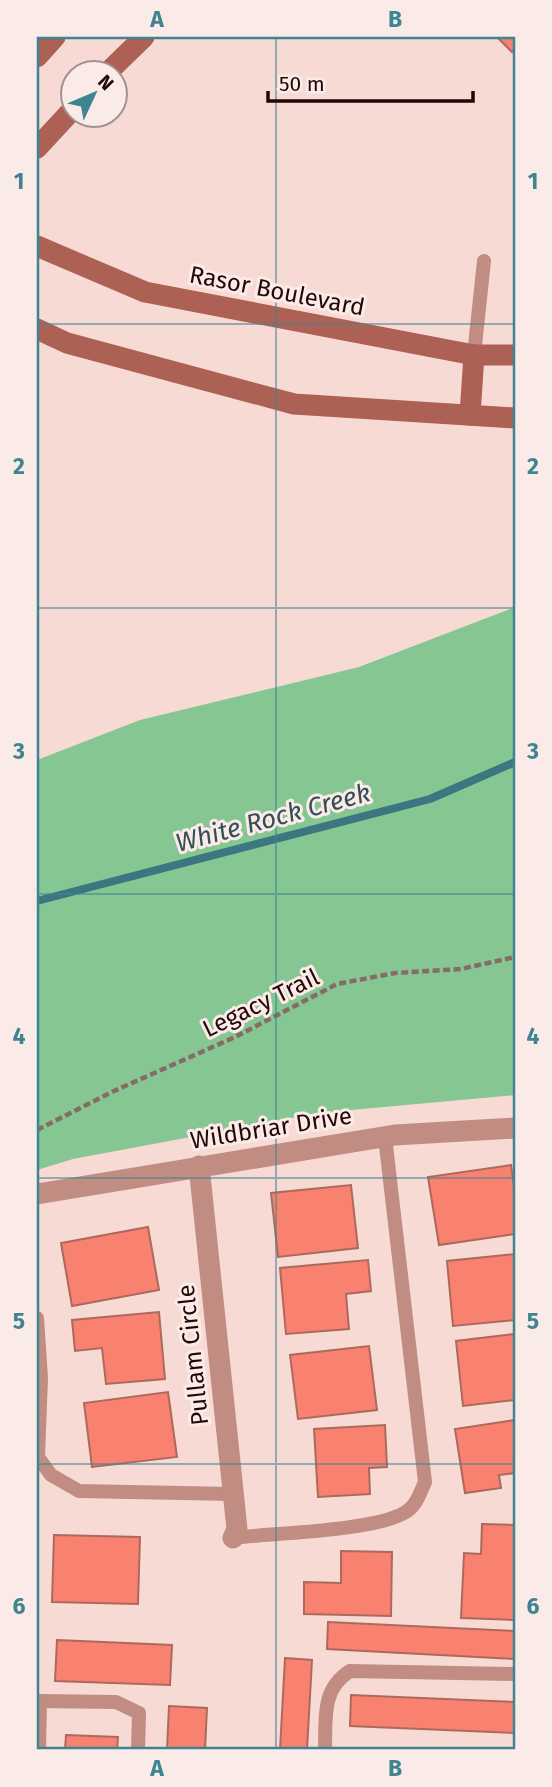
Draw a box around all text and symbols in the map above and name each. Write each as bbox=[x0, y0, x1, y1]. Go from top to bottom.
text: A bbox=[149, 5, 164, 33]
text: B bbox=[388, 5, 402, 33]
north arrow bbox=[60, 60, 130, 130]
scale bar bbox=[268, 60, 473, 104]
text: N bbox=[93, 70, 119, 95]
text: 50 m bbox=[279, 71, 325, 97]
text: 1 bbox=[14, 167, 24, 195]
text: 1 bbox=[528, 167, 538, 195]
street label: Rasor Boulevard bbox=[187, 260, 367, 322]
text: 2 bbox=[13, 452, 25, 480]
text: 2 bbox=[527, 452, 539, 480]
text: 3 bbox=[12, 737, 25, 765]
text: 3 bbox=[526, 737, 539, 765]
water label: White Rock Creek bbox=[172, 777, 374, 859]
street label: Legacy Trail bbox=[198, 963, 324, 1043]
text: 4 bbox=[13, 1022, 26, 1050]
text: 4 bbox=[527, 1022, 540, 1050]
street label: Wildbriar Drive bbox=[188, 1101, 354, 1155]
street label: Pullam Circle bbox=[172, 1283, 214, 1427]
text: 5 bbox=[13, 1307, 25, 1335]
text: 5 bbox=[527, 1307, 539, 1335]
text: 6 bbox=[13, 1592, 26, 1620]
text: 6 bbox=[527, 1592, 540, 1620]
text: A bbox=[149, 1754, 164, 1782]
text: B bbox=[388, 1754, 402, 1782]

